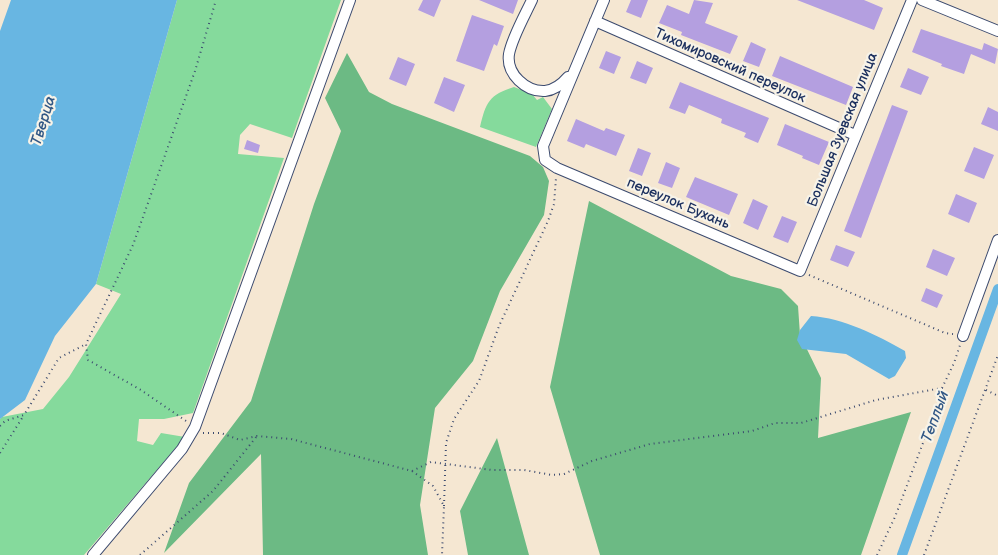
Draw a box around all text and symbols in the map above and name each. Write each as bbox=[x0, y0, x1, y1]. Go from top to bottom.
street label: Тихомировский переулок bbox=[652, 25, 808, 107]
street label: Большая Зуевская улица bbox=[804, 50, 882, 210]
water label: Тверца bbox=[28, 94, 60, 148]
street label: переулок Бухань bbox=[624, 175, 732, 233]
water label: Теплый bbox=[918, 389, 954, 445]

